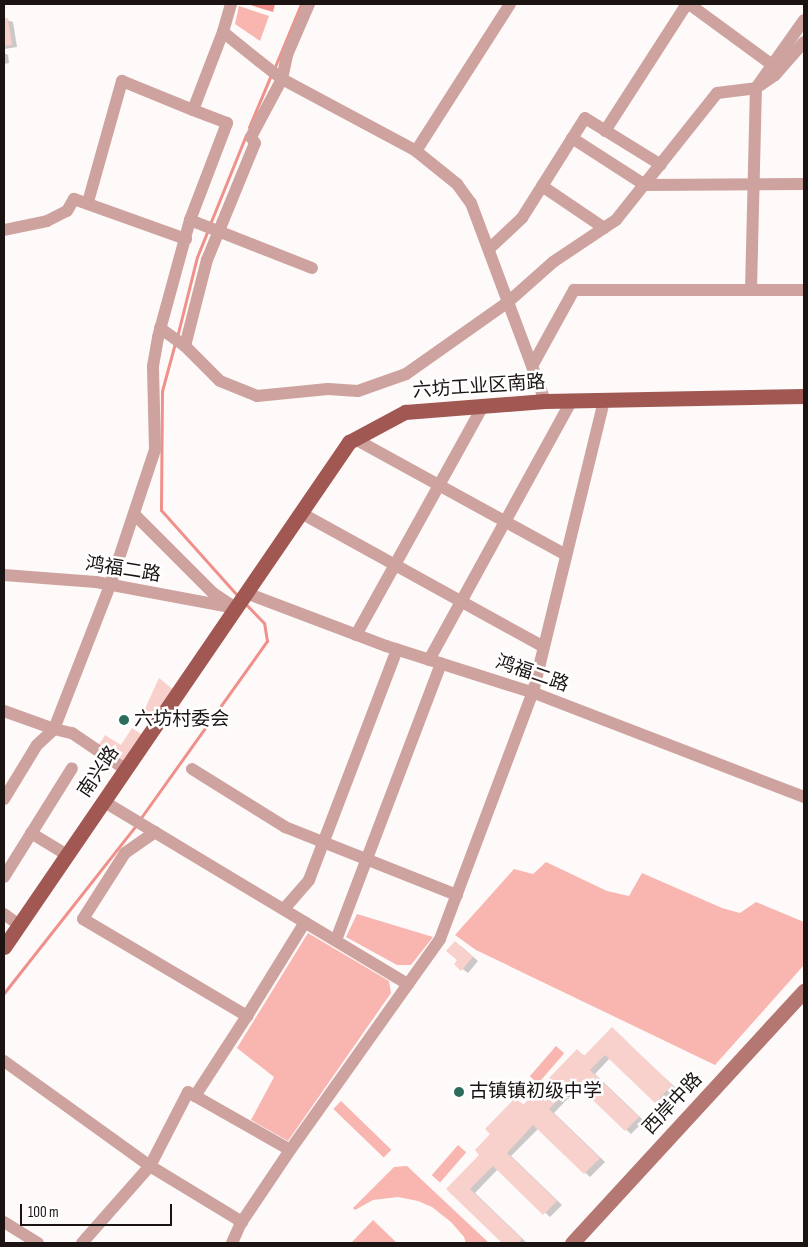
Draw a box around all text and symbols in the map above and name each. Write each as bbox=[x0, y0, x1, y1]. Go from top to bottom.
street label: 六坊工业区南路 bbox=[412, 371, 546, 403]
street label: 鸿福二路 bbox=[84, 553, 162, 587]
street label: 鸿福二路 bbox=[492, 651, 572, 697]
place label: 六坊村委会 bbox=[134, 709, 229, 731]
marker: 六坊村委会 bbox=[118, 714, 130, 726]
street label: 南兴路 bbox=[74, 742, 124, 802]
street label: 西岸中路 bbox=[639, 1068, 707, 1140]
place label: 古镇镇初级中学 bbox=[469, 1081, 602, 1103]
marker: 古镇镇初级中学 bbox=[453, 1086, 465, 1098]
scale bar bbox=[22, 1194, 175, 1226]
text: 100 m bbox=[28, 1203, 59, 1222]

